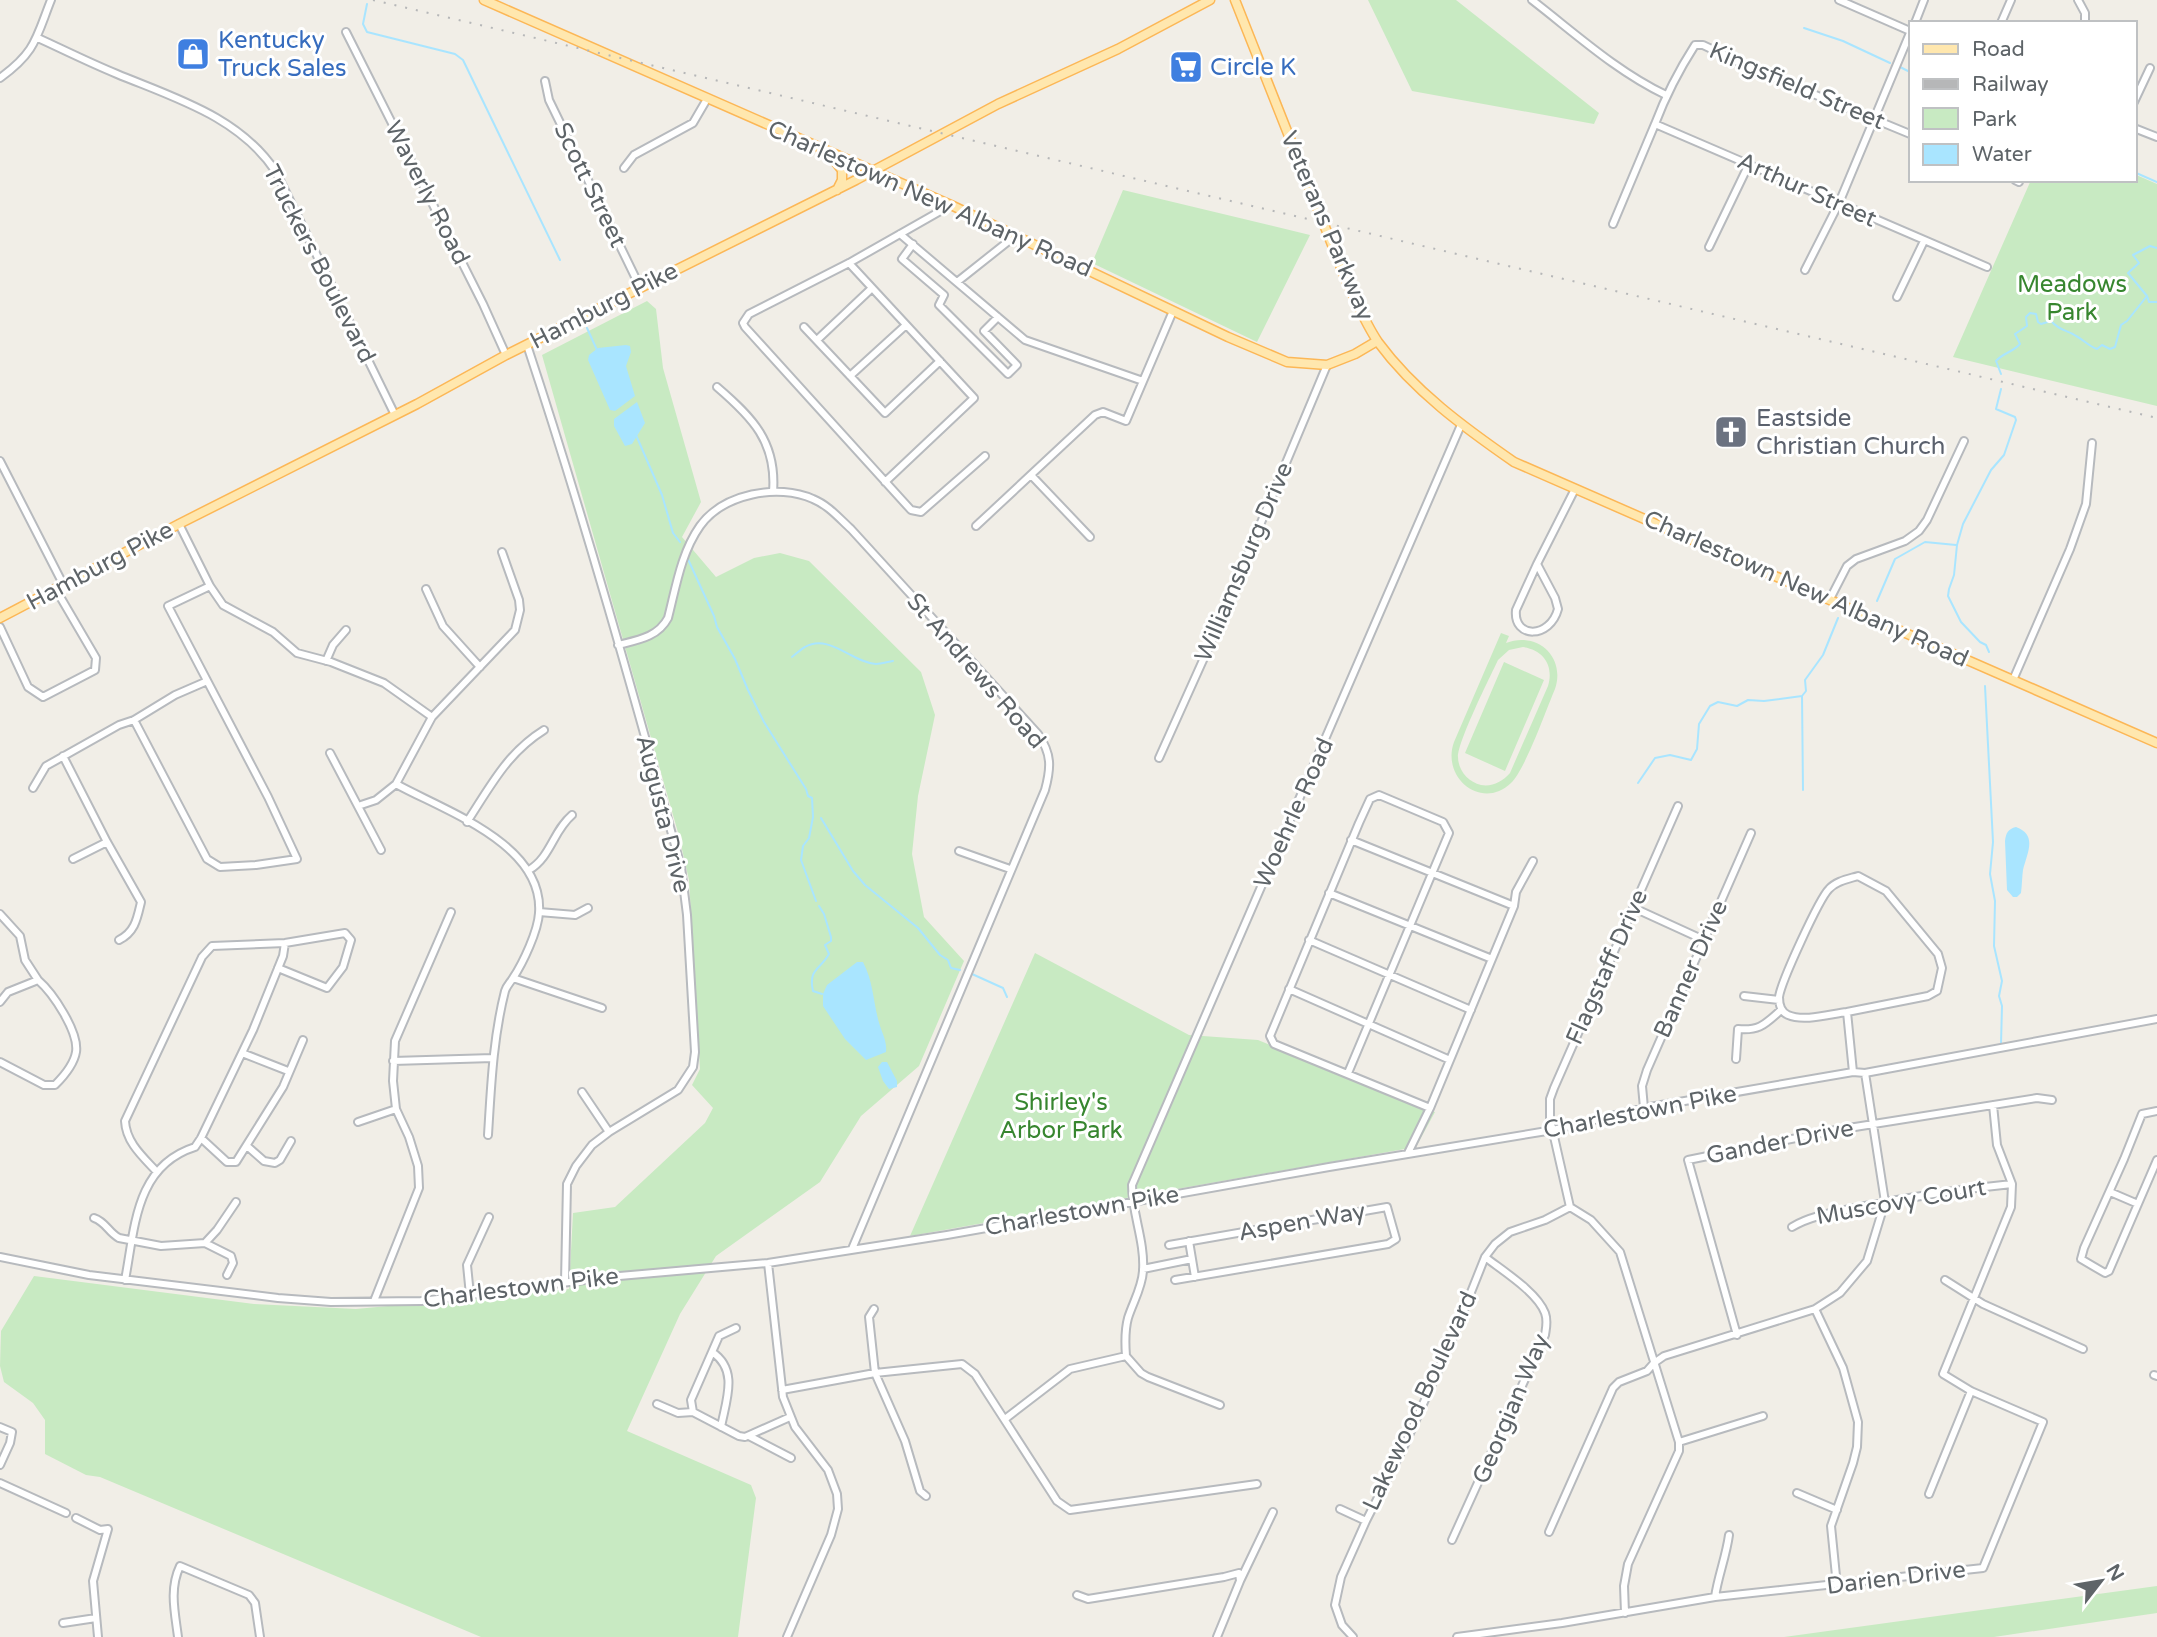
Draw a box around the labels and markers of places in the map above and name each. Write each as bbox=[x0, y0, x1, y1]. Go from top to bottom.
place label: Kentucky Truck Sales bbox=[218, 26, 346, 83]
shop icon: Kentucky Truck Sales bbox=[174, 35, 212, 73]
supermarket icon: Circle K bbox=[1167, 48, 1205, 86]
place label: Circle K bbox=[1210, 53, 1296, 82]
place label: Eastside Christian Church bbox=[1756, 404, 1945, 461]
church icon: Eastside Christian Church bbox=[1712, 413, 1750, 451]

